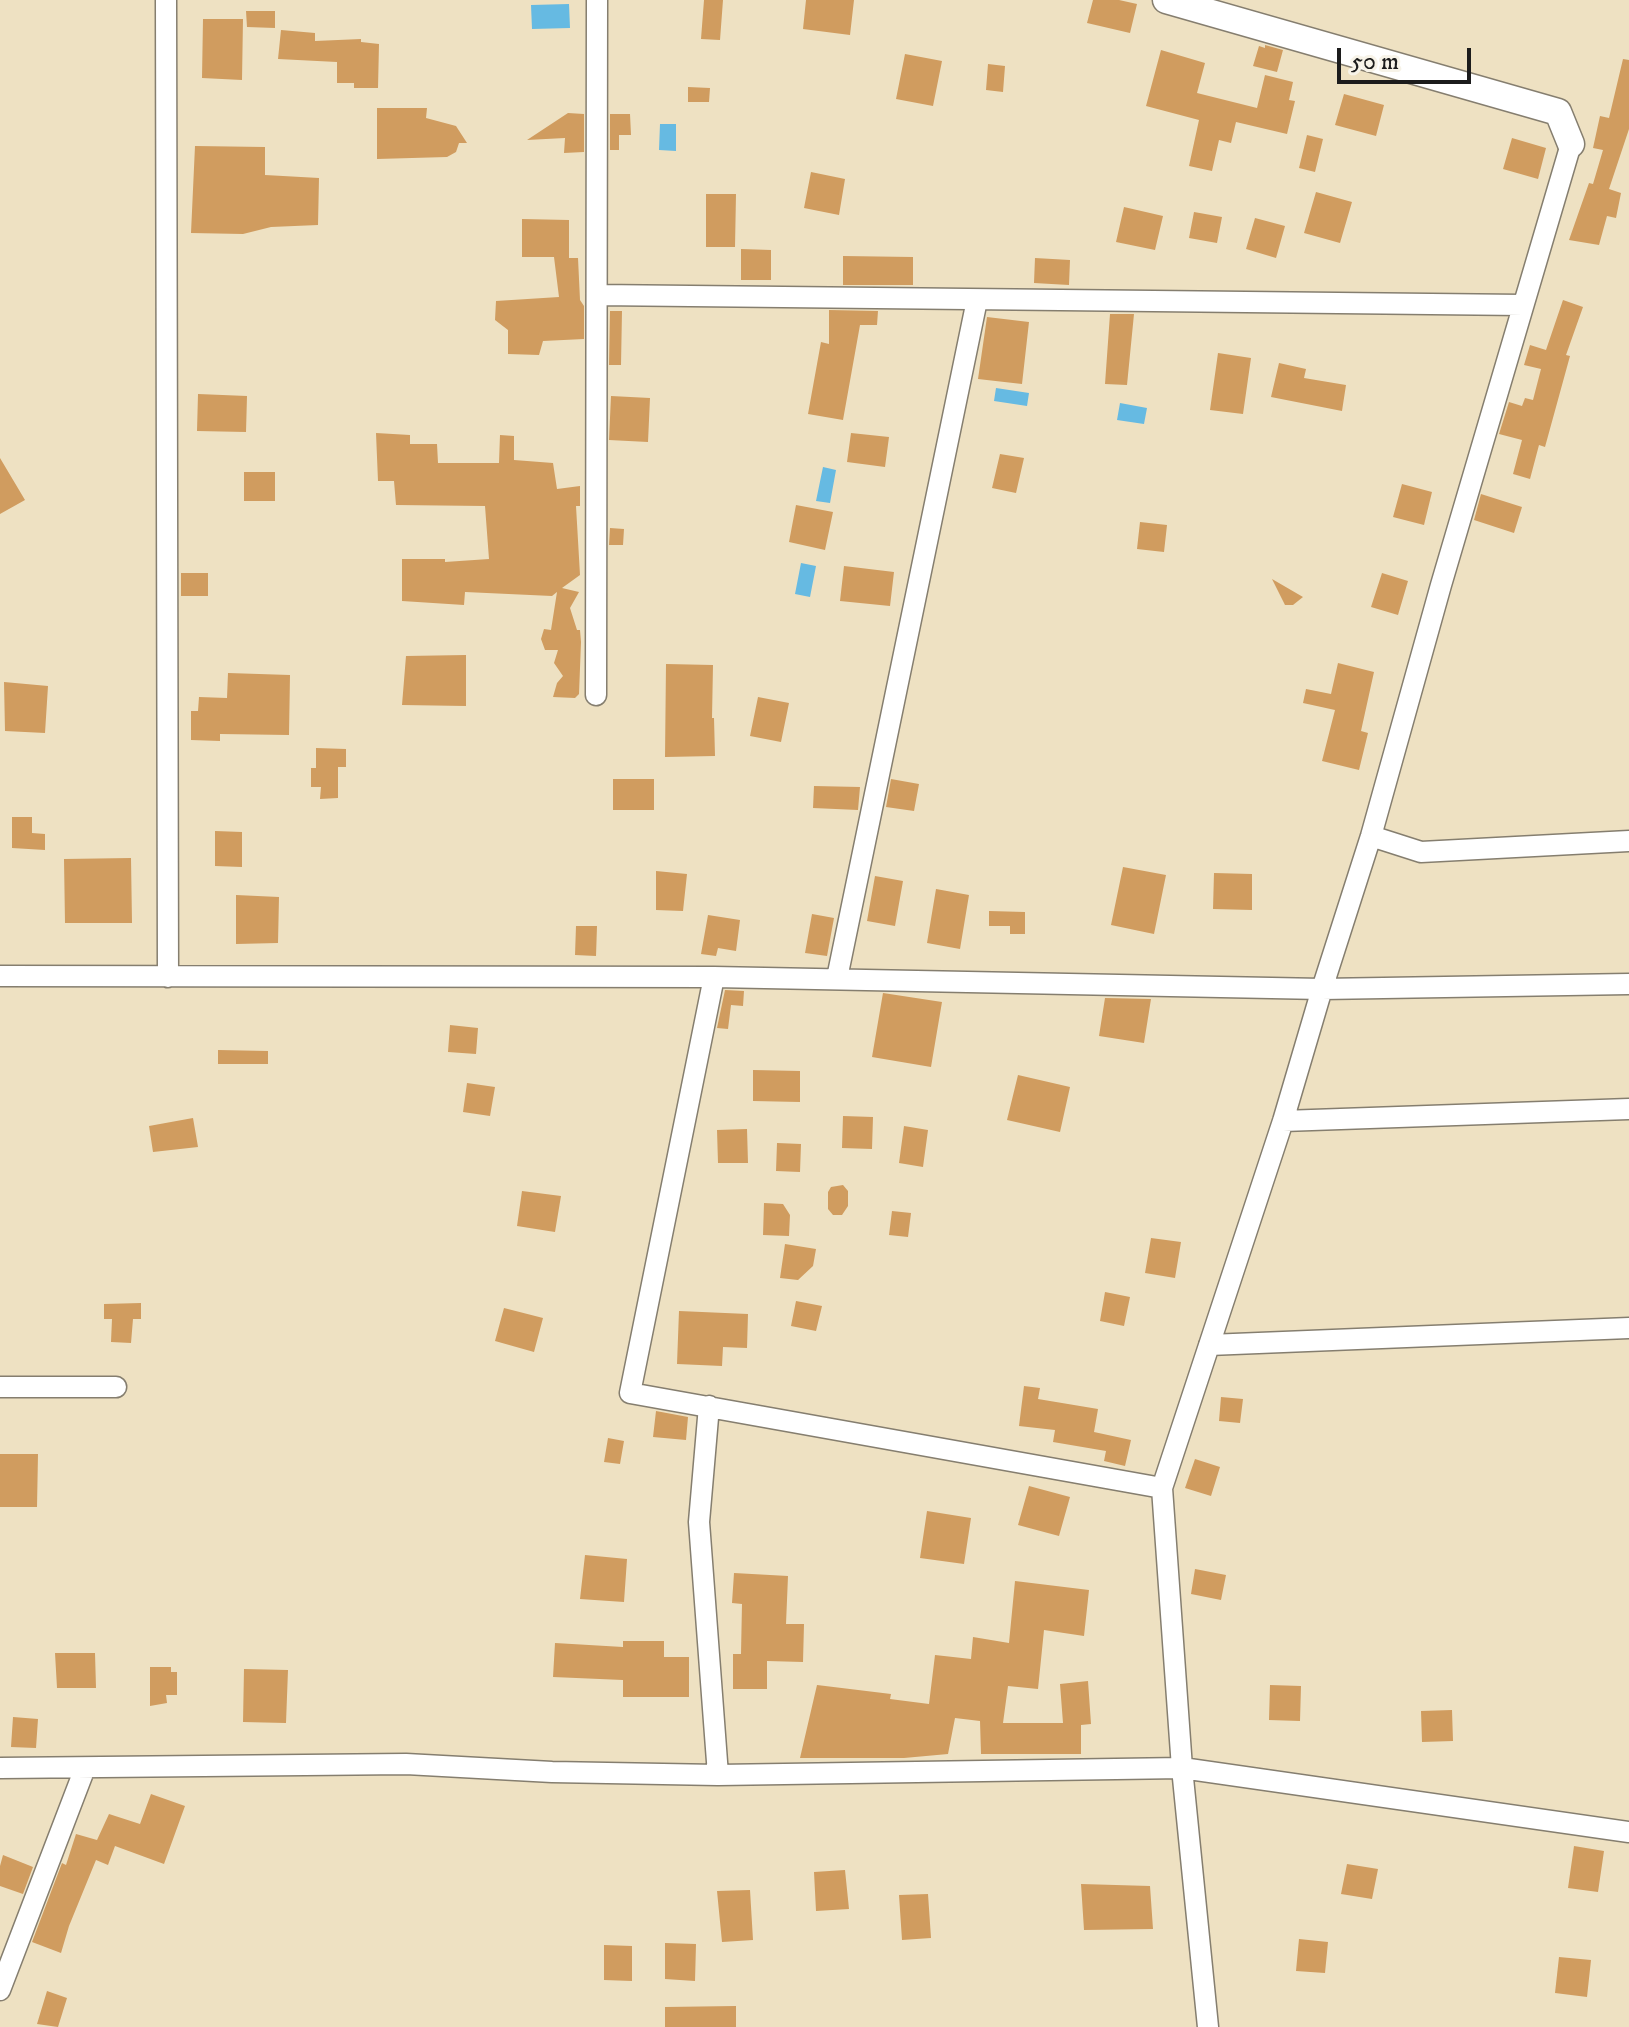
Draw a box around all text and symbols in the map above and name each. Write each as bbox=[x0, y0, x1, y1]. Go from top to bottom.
scale bar bbox=[1341, 32, 1475, 82]
text: 50 m bbox=[1351, 47, 1399, 77]

